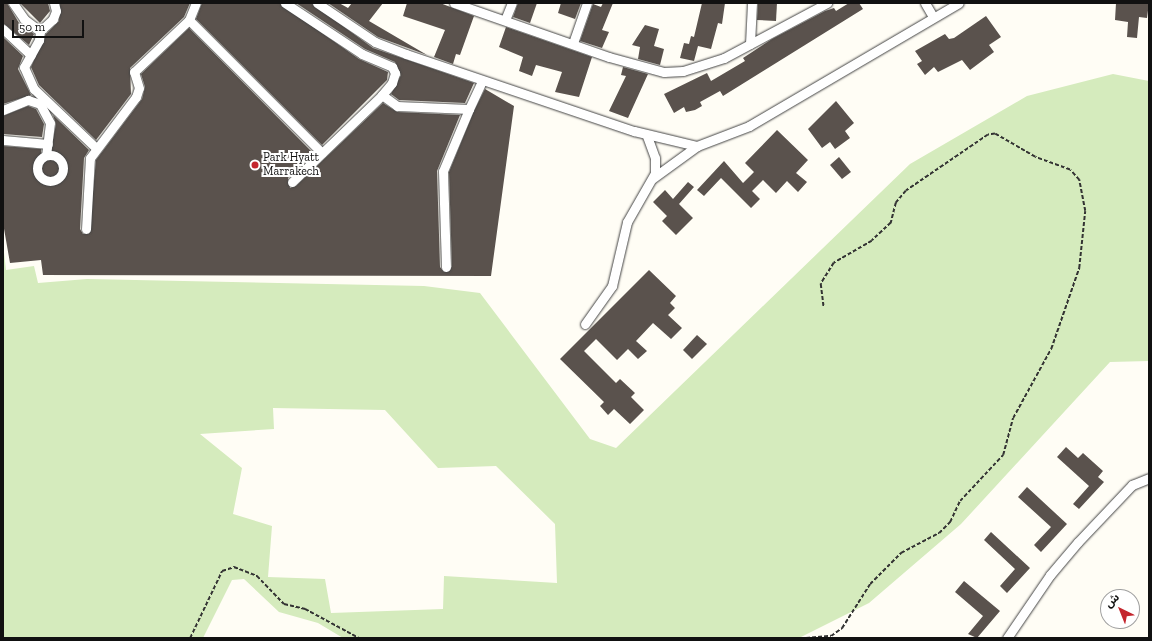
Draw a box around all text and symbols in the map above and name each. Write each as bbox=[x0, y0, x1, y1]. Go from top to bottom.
scale bar bbox=[14, 12, 86, 38]
text: 50 m bbox=[19, 20, 45, 34]
place label: Park Hyatt Marrakech bbox=[263, 151, 319, 179]
marker: Park Hyatt Marrakech bbox=[250, 160, 260, 170]
north arrow bbox=[1100, 589, 1140, 629]
text: ش bbox=[1102, 591, 1122, 610]

